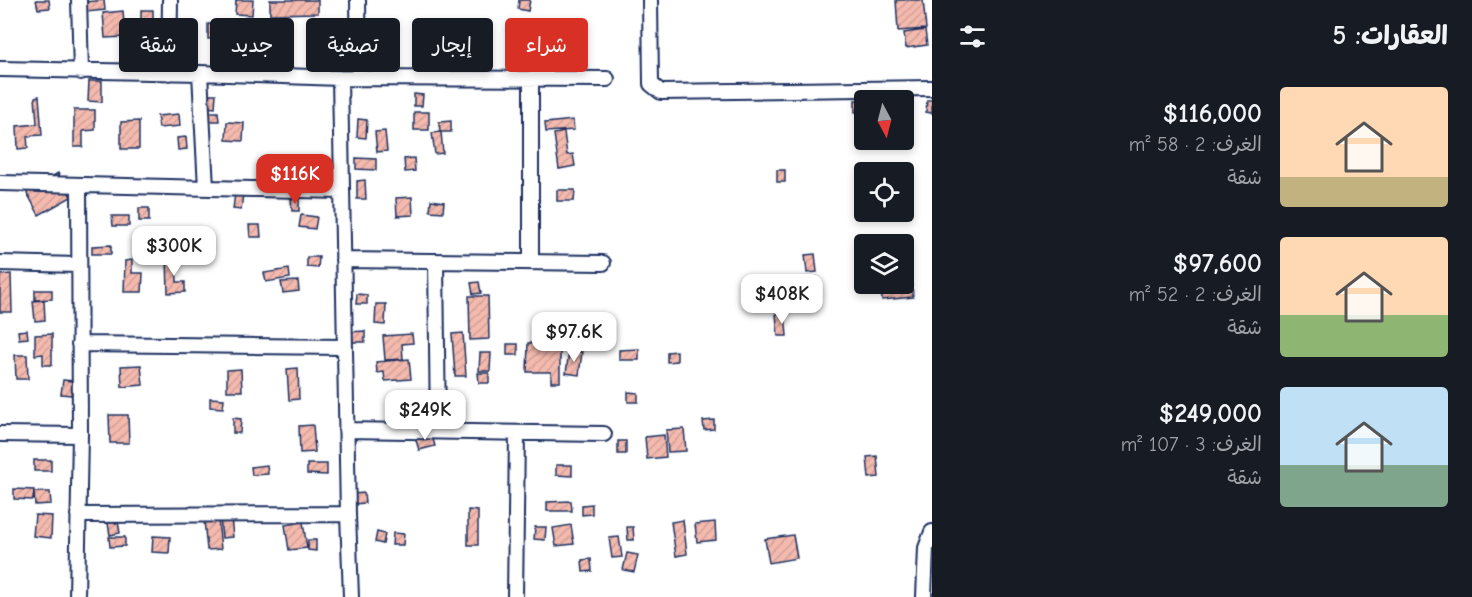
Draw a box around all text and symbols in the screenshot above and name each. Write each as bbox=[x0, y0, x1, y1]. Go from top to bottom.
chip: شقة bbox=[119, 18, 198, 72]
chip: جديد bbox=[210, 18, 294, 72]
chip: تصفية bbox=[306, 18, 400, 72]
chip: إيجار bbox=[412, 18, 493, 72]
chip: شراء bbox=[505, 18, 588, 72]
icon: filters bbox=[956, 20, 989, 53]
text: العقارات: 5 bbox=[1332, 21, 1448, 51]
north arrow bbox=[854, 90, 914, 150]
map controls bbox=[854, 90, 914, 294]
text: $116,000 bbox=[1163, 99, 1262, 129]
icon: home bbox=[1328, 111, 1400, 183]
text: الغرف: 2 · 58 m² bbox=[1129, 133, 1262, 156]
pin: $116K bbox=[253, 154, 337, 205]
text: $116K bbox=[270, 162, 320, 185]
button: locate bbox=[854, 162, 914, 222]
text: شقة bbox=[1227, 166, 1262, 189]
pin: $300K bbox=[132, 226, 216, 277]
text: $300K bbox=[146, 234, 202, 257]
button: layers bbox=[854, 234, 914, 294]
text: $97,600 bbox=[1173, 249, 1262, 279]
icon: home bbox=[1328, 261, 1400, 333]
pin: $408K bbox=[740, 274, 824, 325]
text: $408K bbox=[755, 282, 809, 305]
text: الغرف: 2 · 52 m² bbox=[1129, 283, 1262, 306]
pin: $97.6K bbox=[525, 312, 623, 363]
text: شقة bbox=[1227, 316, 1262, 339]
text: $97.6K bbox=[546, 320, 602, 343]
pin: $249K bbox=[383, 390, 467, 441]
text: $249K bbox=[399, 398, 451, 421]
text: $249,000 bbox=[1159, 399, 1262, 429]
icon: home bbox=[1328, 411, 1400, 483]
text: الغرف: 3 · 107 m² bbox=[1121, 433, 1262, 456]
text: شقة bbox=[1227, 466, 1262, 489]

